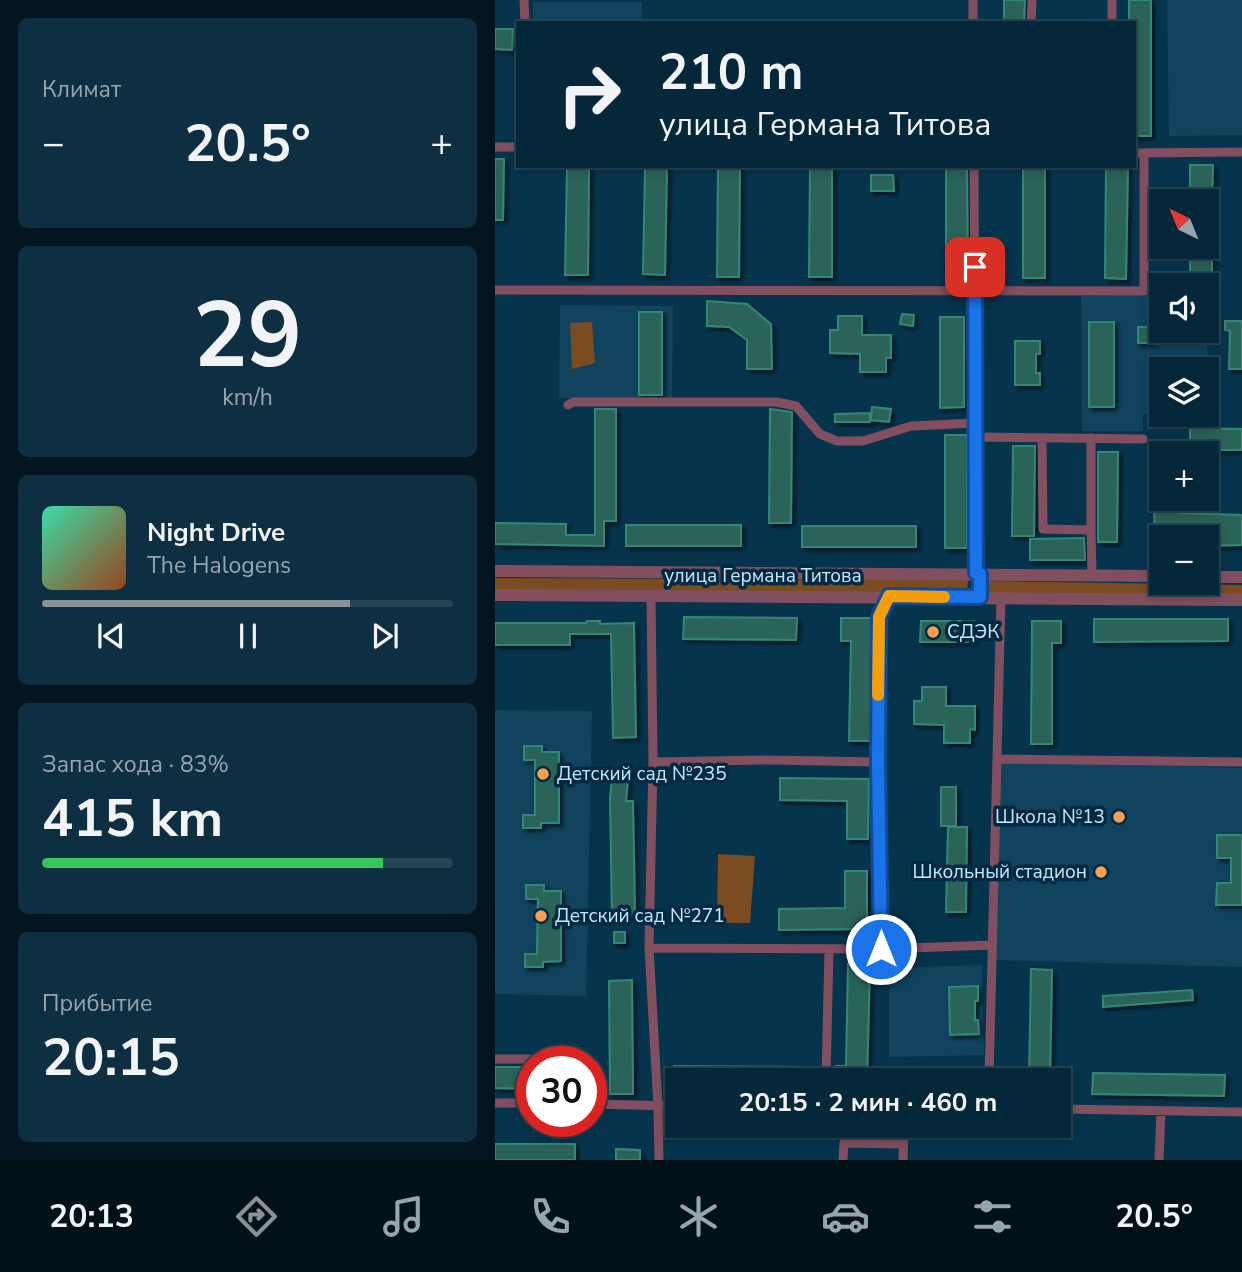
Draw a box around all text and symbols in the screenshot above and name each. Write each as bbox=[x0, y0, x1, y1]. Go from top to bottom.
text: 210 m bbox=[659, 39, 803, 106]
icon: right bbox=[544, 49, 635, 140]
text: Климат bbox=[42, 74, 121, 105]
text: улица Германа Титова bbox=[659, 103, 991, 146]
text: 20.5° bbox=[184, 108, 311, 179]
text: − bbox=[42, 118, 65, 169]
text: + bbox=[430, 118, 453, 169]
north arrow bbox=[1149, 189, 1219, 259]
map controls bbox=[1149, 189, 1219, 595]
pin bbox=[945, 237, 1005, 297]
icon: arrive bbox=[956, 248, 994, 286]
button: sound bbox=[1149, 273, 1219, 343]
text: 29 bbox=[193, 274, 302, 398]
button: layers bbox=[1149, 357, 1219, 427]
text: km/h bbox=[222, 382, 273, 413]
button: + bbox=[1149, 441, 1219, 511]
text: Night Drive bbox=[147, 515, 285, 550]
button: − bbox=[1149, 525, 1219, 595]
text: The Halogens bbox=[147, 550, 291, 581]
street label: улица Германа Титова bbox=[664, 563, 862, 589]
icon: previous bbox=[92, 617, 130, 655]
icon: pause bbox=[229, 617, 267, 655]
icon: next bbox=[366, 617, 404, 655]
place label: СДЭК bbox=[947, 619, 1000, 645]
marker: СДЭК bbox=[925, 624, 941, 640]
text: Запас хода · 83% bbox=[42, 749, 229, 780]
place label: Детский сад №235 bbox=[557, 761, 727, 787]
marker: Детский сад №235 bbox=[535, 766, 551, 782]
text: 415 km bbox=[42, 783, 223, 854]
place label: Школа №13 bbox=[995, 804, 1105, 830]
marker: Школа №13 bbox=[1111, 809, 1127, 825]
place label: Школьный стадион bbox=[912, 859, 1087, 885]
marker: Школьный стадион bbox=[1093, 864, 1109, 880]
place label: Детский сад №271 bbox=[555, 903, 725, 929]
marker: Детский сад №271 bbox=[533, 908, 549, 924]
position arrow bbox=[844, 912, 918, 986]
text: Прибытие bbox=[42, 988, 152, 1019]
text: 20:15 bbox=[42, 1022, 180, 1093]
speed limit sign: 30 bbox=[516, 1046, 607, 1137]
text: 20:15 · 2 мин · 460 m bbox=[739, 1085, 997, 1120]
icon: directions bbox=[232, 1192, 281, 1241]
icon: music bbox=[379, 1192, 428, 1241]
icon: phone bbox=[526, 1192, 575, 1241]
icon: climate bbox=[674, 1192, 723, 1241]
icon: car bbox=[821, 1192, 870, 1241]
icon: filters bbox=[968, 1192, 1017, 1241]
text: 20:13 bbox=[49, 1195, 134, 1238]
text: 20.5° bbox=[1115, 1195, 1193, 1238]

